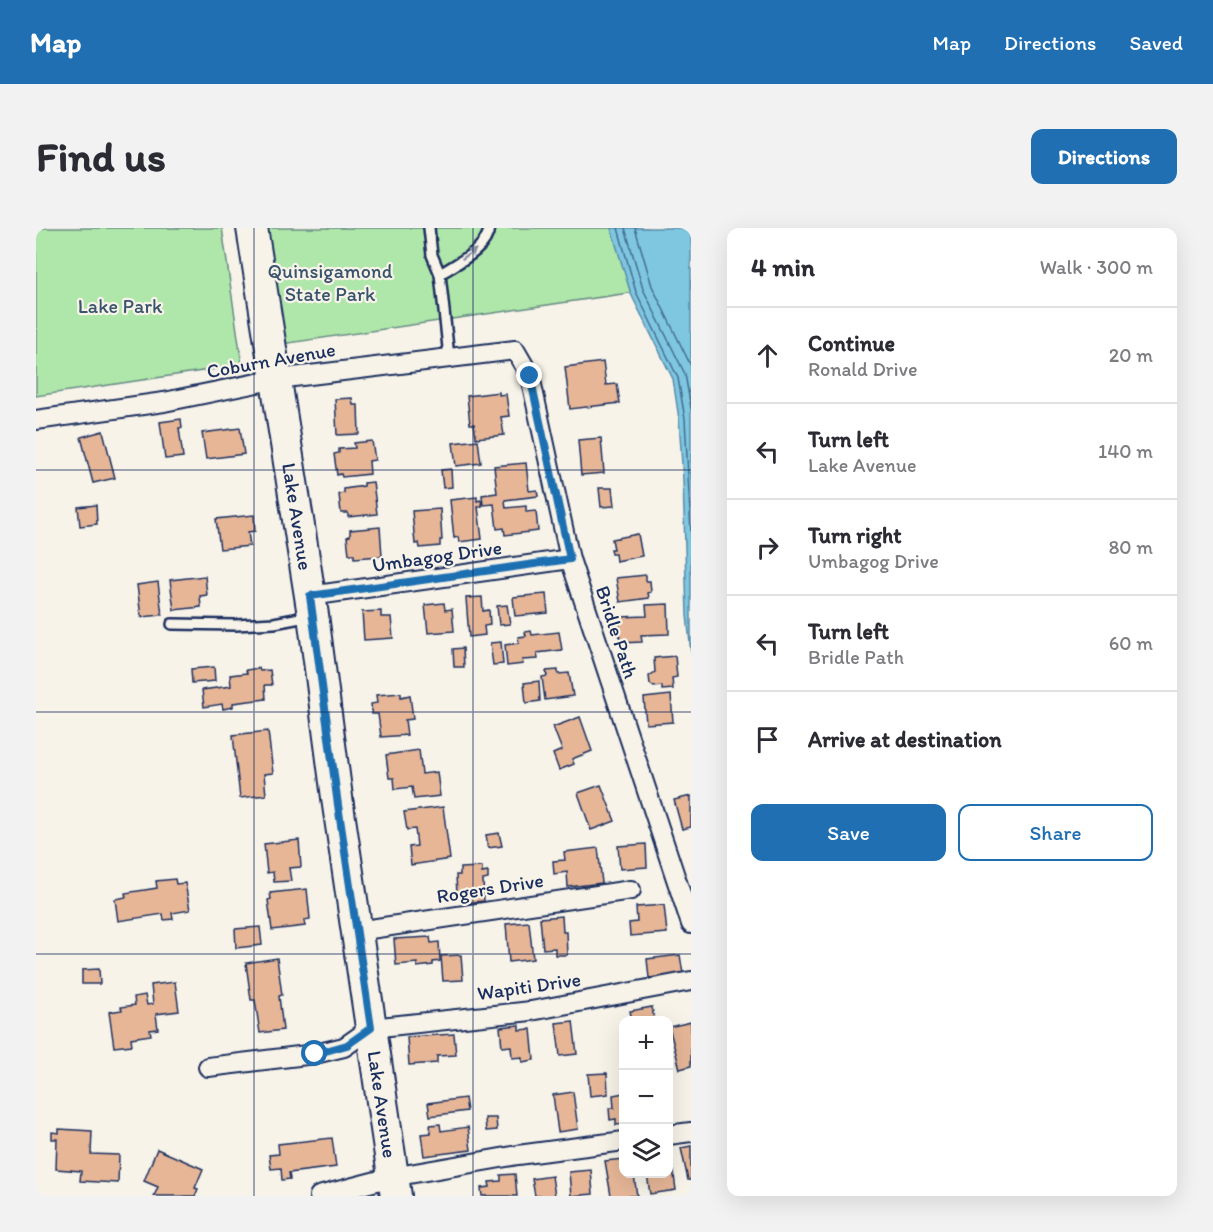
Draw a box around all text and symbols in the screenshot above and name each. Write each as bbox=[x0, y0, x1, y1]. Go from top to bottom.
text: Map bbox=[30, 25, 81, 59]
text: Map bbox=[933, 30, 971, 55]
text: Directions bbox=[1004, 30, 1096, 55]
text: Saved bbox=[1129, 30, 1183, 55]
button: Directions bbox=[1031, 129, 1177, 184]
text: Find us bbox=[36, 131, 166, 182]
one-way arrow bbox=[460, 248, 476, 260]
text: 4 min bbox=[751, 251, 815, 283]
text: Walk · 300 m bbox=[1040, 255, 1153, 279]
park label: Quinsigamond State Park bbox=[267, 259, 393, 306]
park label: Lake Park bbox=[78, 294, 163, 318]
text: Continue bbox=[808, 330, 895, 357]
street label: Coburn Avenue bbox=[205, 337, 337, 383]
icon: ahead bbox=[751, 339, 784, 372]
text: 20 m bbox=[1109, 343, 1153, 367]
text: Ronald Drive bbox=[808, 357, 917, 381]
route end bbox=[516, 362, 542, 388]
text: Turn left bbox=[808, 426, 889, 453]
icon: left bbox=[751, 435, 784, 468]
text: 140 m bbox=[1098, 439, 1153, 463]
text: Lake Avenue bbox=[808, 453, 916, 477]
street label: Lake Avenue bbox=[277, 461, 318, 572]
text: Turn right bbox=[808, 522, 902, 549]
icon: right bbox=[751, 531, 784, 564]
street label: Umbagog Drive bbox=[371, 535, 503, 577]
text: 80 m bbox=[1108, 535, 1153, 559]
text: Umbagog Drive bbox=[808, 549, 939, 573]
street label: Bridle Path bbox=[591, 583, 643, 681]
text: Turn left bbox=[808, 618, 889, 645]
icon: left bbox=[751, 627, 784, 660]
text: 60 m bbox=[1109, 631, 1153, 655]
text: Bridle Path bbox=[808, 645, 904, 669]
icon: arrive bbox=[751, 723, 784, 756]
text: Arrive at destination bbox=[808, 726, 1002, 753]
button: Save bbox=[751, 804, 946, 861]
button: Share bbox=[958, 804, 1153, 861]
street label: Rogers Drive bbox=[435, 868, 545, 908]
street label: Wapiti Drive bbox=[476, 967, 582, 1005]
map controls bbox=[619, 1016, 673, 1178]
button: + bbox=[619, 1016, 673, 1070]
route start bbox=[301, 1040, 327, 1066]
street label: Lake Avenue bbox=[363, 1049, 402, 1160]
button: − bbox=[619, 1070, 673, 1124]
button: layers bbox=[619, 1124, 673, 1178]

